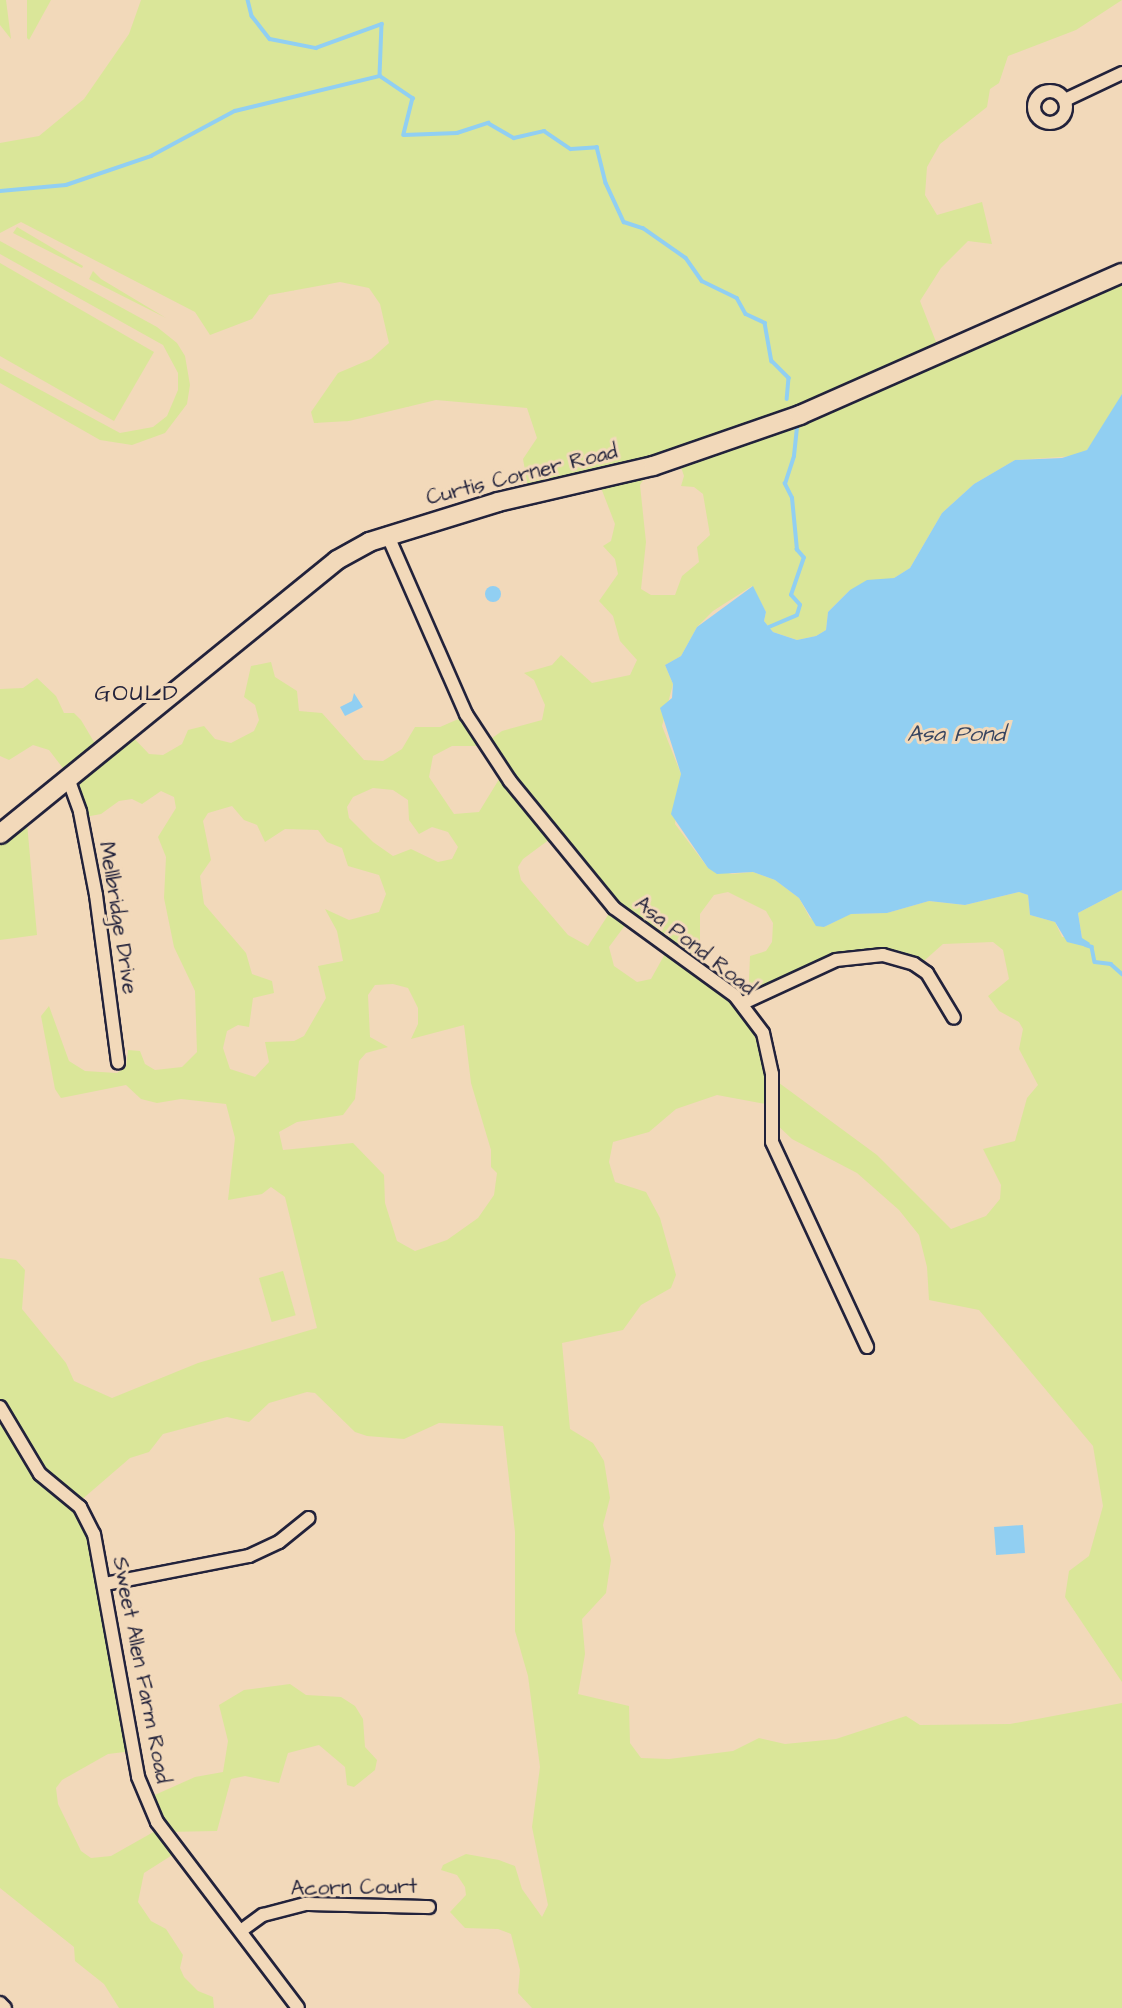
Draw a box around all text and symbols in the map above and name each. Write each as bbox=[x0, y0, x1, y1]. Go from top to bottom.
street label: Curtis Corner Road bbox=[424, 439, 620, 511]
district label: GOULD bbox=[95, 679, 179, 707]
water label: Asa Pond bbox=[907, 720, 1005, 748]
street label: Mellbridge Drive bbox=[94, 840, 142, 996]
street label: Asa Pond Road bbox=[630, 891, 760, 1001]
street label: Sweet Allen Farm Road bbox=[107, 1555, 175, 1785]
street label: Acorn Court bbox=[291, 1874, 417, 1902]

